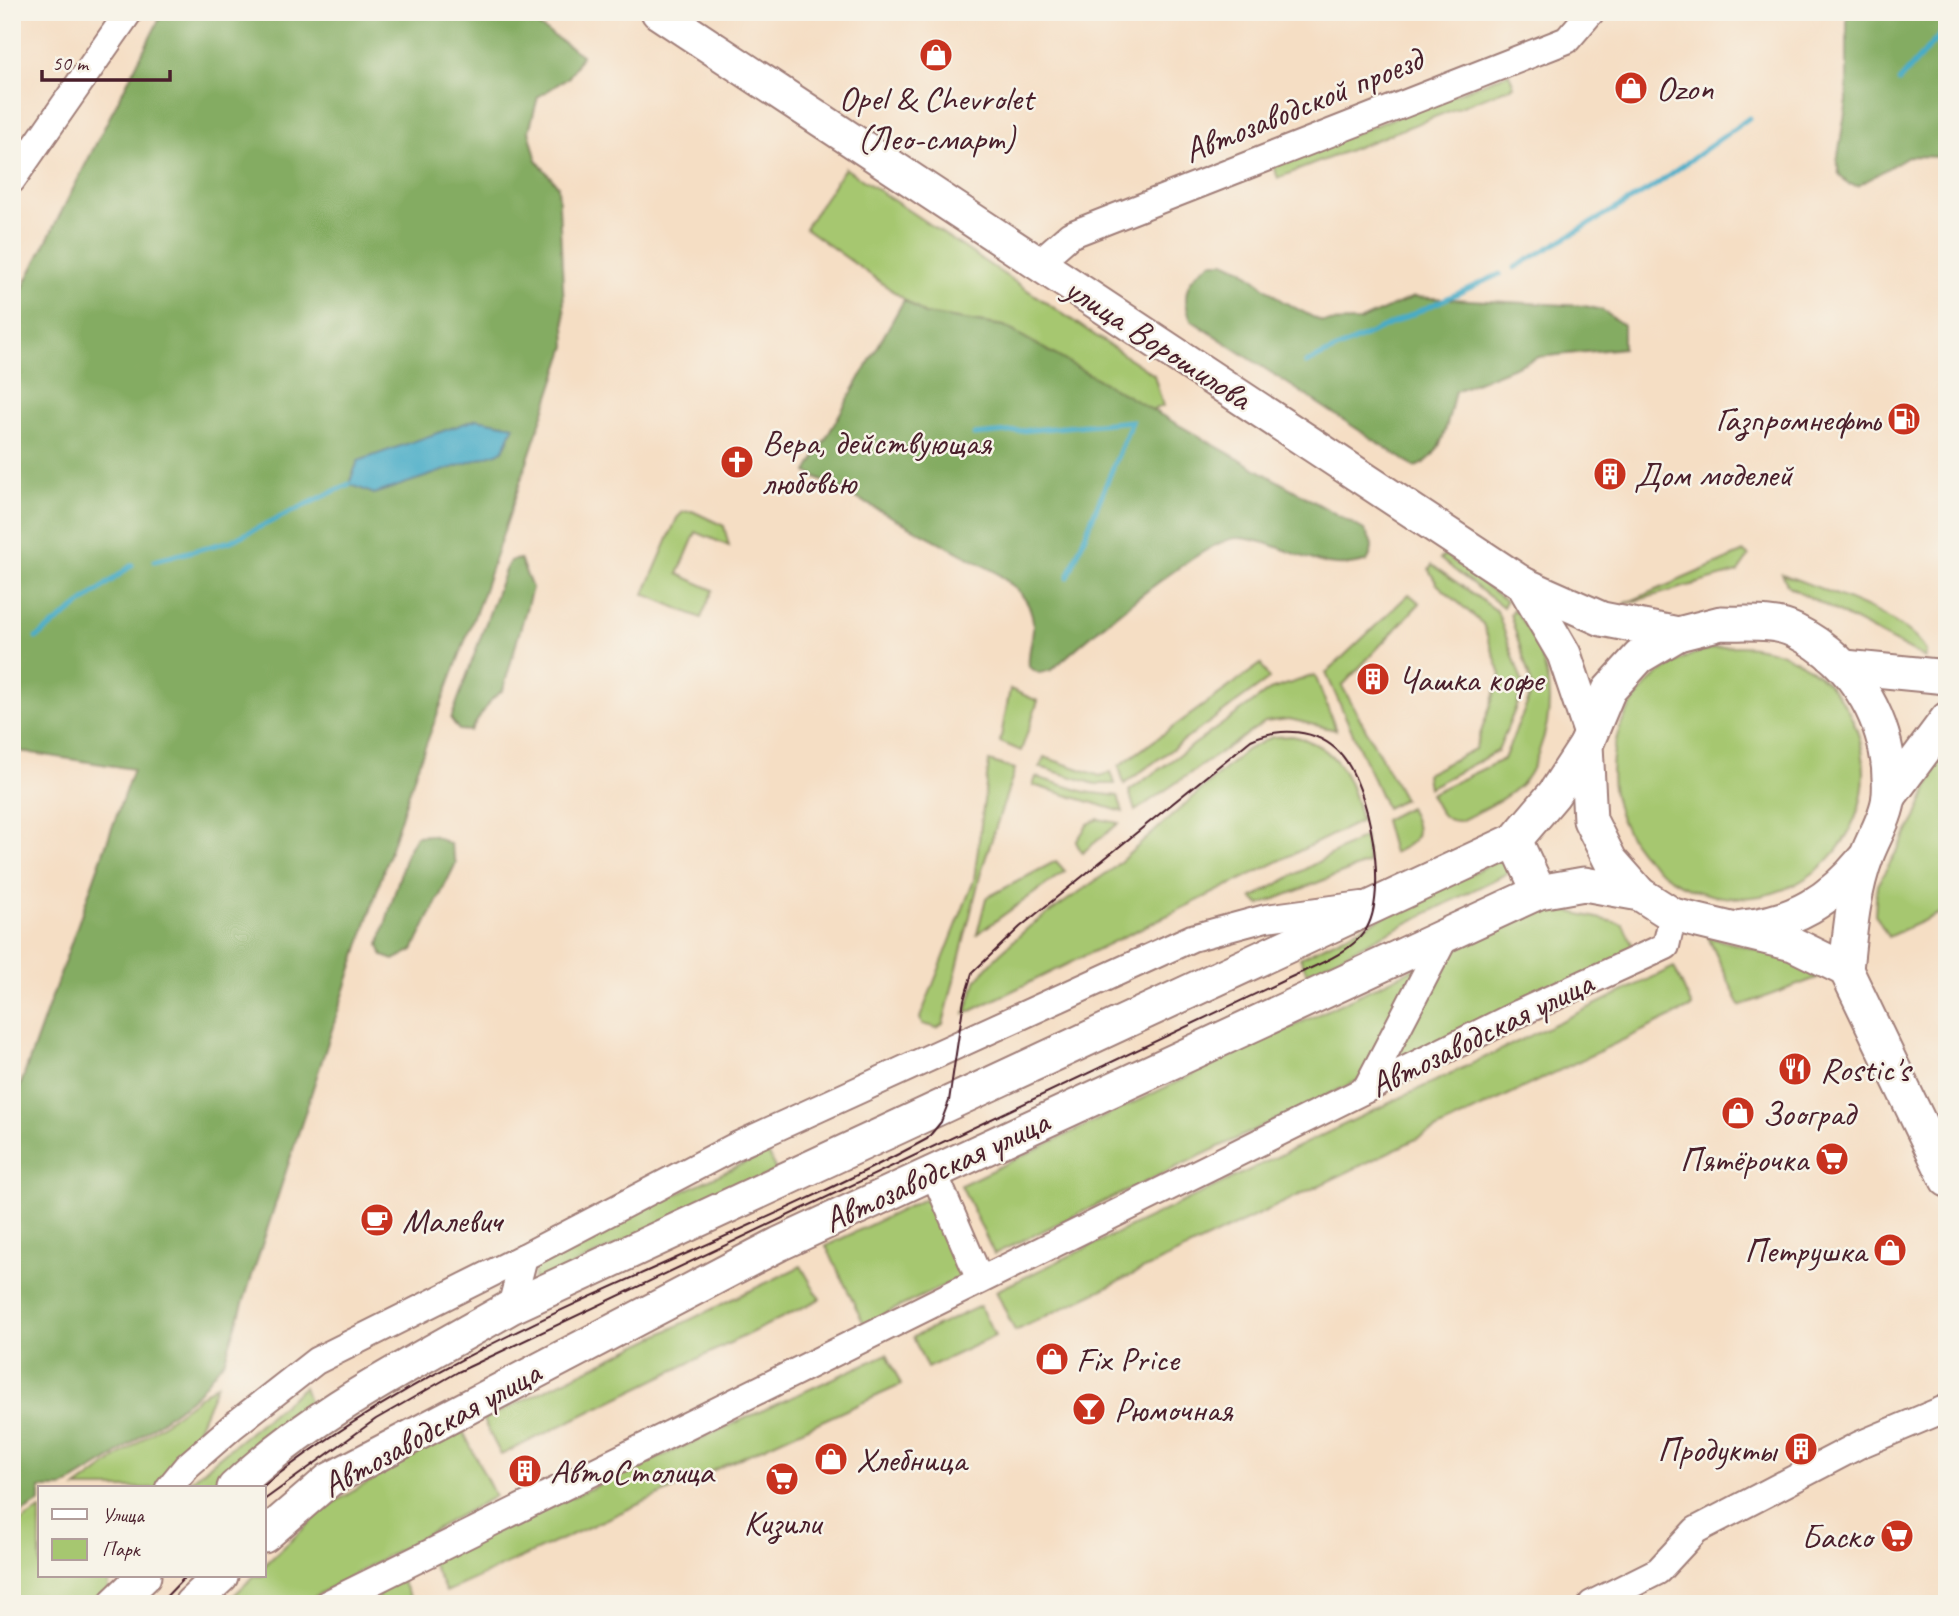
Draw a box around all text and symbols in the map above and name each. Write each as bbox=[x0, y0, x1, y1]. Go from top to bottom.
street label: Автозаводской проезд bbox=[1177, 35, 1432, 173]
shop icon: Opel & Chevrolet (Лео-смарт) bbox=[917, 36, 955, 74]
scale bar bbox=[42, 38, 170, 82]
text: 50 m bbox=[52, 50, 90, 76]
place label: Ozon bbox=[1656, 66, 1714, 111]
shop icon: Ozon bbox=[1612, 69, 1650, 107]
place label: Opel & Chevrolet (Лео-смарт) bbox=[839, 76, 1037, 161]
street label: улица Ворошилова bbox=[1055, 265, 1261, 421]
place label: Газпромнефть bbox=[1715, 397, 1883, 442]
fuel station icon: Газпромнефть bbox=[1885, 400, 1923, 438]
place label: Вера, действующая любовью bbox=[762, 420, 993, 505]
church icon: Вера, действующая любовью bbox=[718, 443, 756, 481]
place label: Дом моделей bbox=[1634, 452, 1795, 497]
building icon: Дом моделей bbox=[1591, 455, 1629, 493]
place label: Чашка кофе bbox=[1398, 657, 1546, 702]
building icon: Чашка кофе bbox=[1354, 660, 1392, 698]
street label: Автозаводская улица bbox=[1362, 960, 1602, 1108]
place label: Rostic's bbox=[1820, 1047, 1913, 1092]
restaurant icon: Rostic's bbox=[1776, 1050, 1814, 1088]
place label: Зооград bbox=[1762, 1091, 1858, 1136]
shop icon: Зооград bbox=[1719, 1094, 1757, 1132]
street label: Автозаводская улица bbox=[816, 1098, 1058, 1243]
place label: Пятёрочка bbox=[1680, 1137, 1810, 1182]
supermarket icon: Пятёрочка bbox=[1813, 1140, 1851, 1178]
place label: Малевич bbox=[402, 1198, 505, 1243]
cafe icon: Малевич bbox=[358, 1201, 396, 1239]
place label: Петрушка bbox=[1744, 1228, 1869, 1273]
shop icon: Петрушка bbox=[1871, 1231, 1909, 1269]
place label: Fix Price bbox=[1076, 1337, 1181, 1382]
shop icon: Fix Price bbox=[1033, 1340, 1071, 1378]
street label: Автозаводская улица bbox=[314, 1349, 550, 1508]
place label: Рюмочная bbox=[1114, 1387, 1234, 1432]
bar icon: Рюмочная bbox=[1070, 1390, 1108, 1428]
place label: Продукты bbox=[1657, 1427, 1779, 1472]
building icon: Продукты bbox=[1782, 1430, 1820, 1468]
place label: Хлебница bbox=[856, 1437, 969, 1482]
shop icon: Хлебница bbox=[812, 1440, 850, 1478]
place label: АвтоСтолица bbox=[550, 1449, 716, 1494]
building icon: АвтоСтолица bbox=[506, 1452, 544, 1490]
supermarket icon: Кизили bbox=[763, 1460, 801, 1498]
legend bbox=[38, 1486, 266, 1578]
place label: Кизили bbox=[743, 1500, 824, 1545]
text: Улица bbox=[102, 1502, 145, 1528]
place label: Баско bbox=[1801, 1514, 1876, 1559]
supermarket icon: Баско bbox=[1878, 1517, 1916, 1555]
text: Парк bbox=[102, 1536, 142, 1562]

